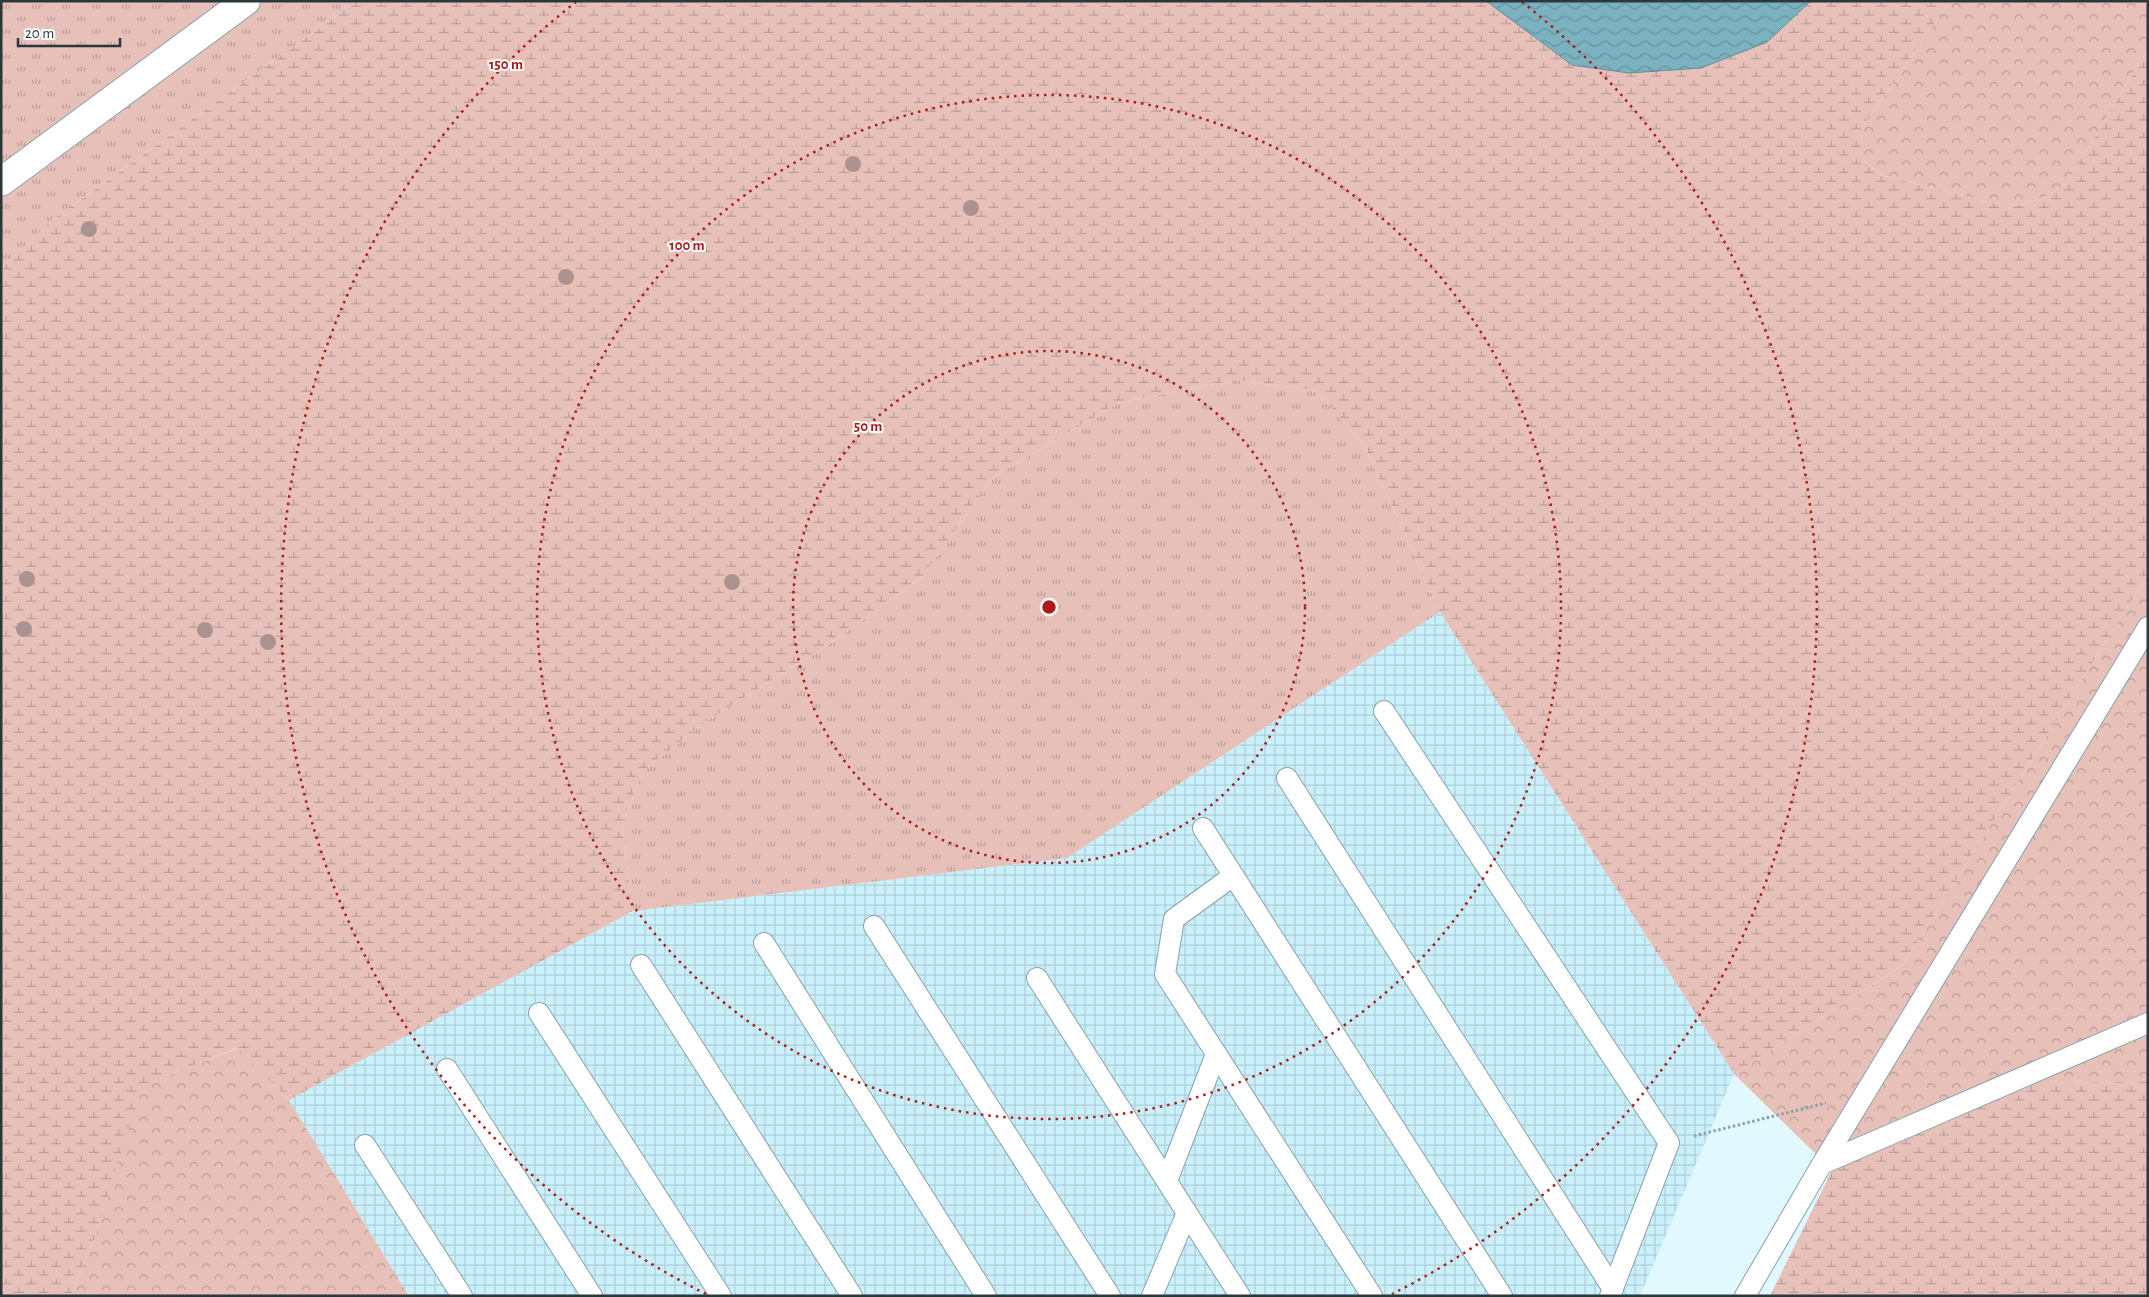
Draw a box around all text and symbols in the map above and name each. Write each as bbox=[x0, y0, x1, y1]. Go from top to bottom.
scale bar bbox=[18, 15, 120, 47]
text: 20 m bbox=[25, 26, 54, 41]
text: 150 m bbox=[489, 57, 523, 72]
text: 100 m bbox=[669, 238, 705, 253]
text: 50 m bbox=[854, 419, 882, 434]
centre of rings bbox=[1040, 598, 1058, 616]

